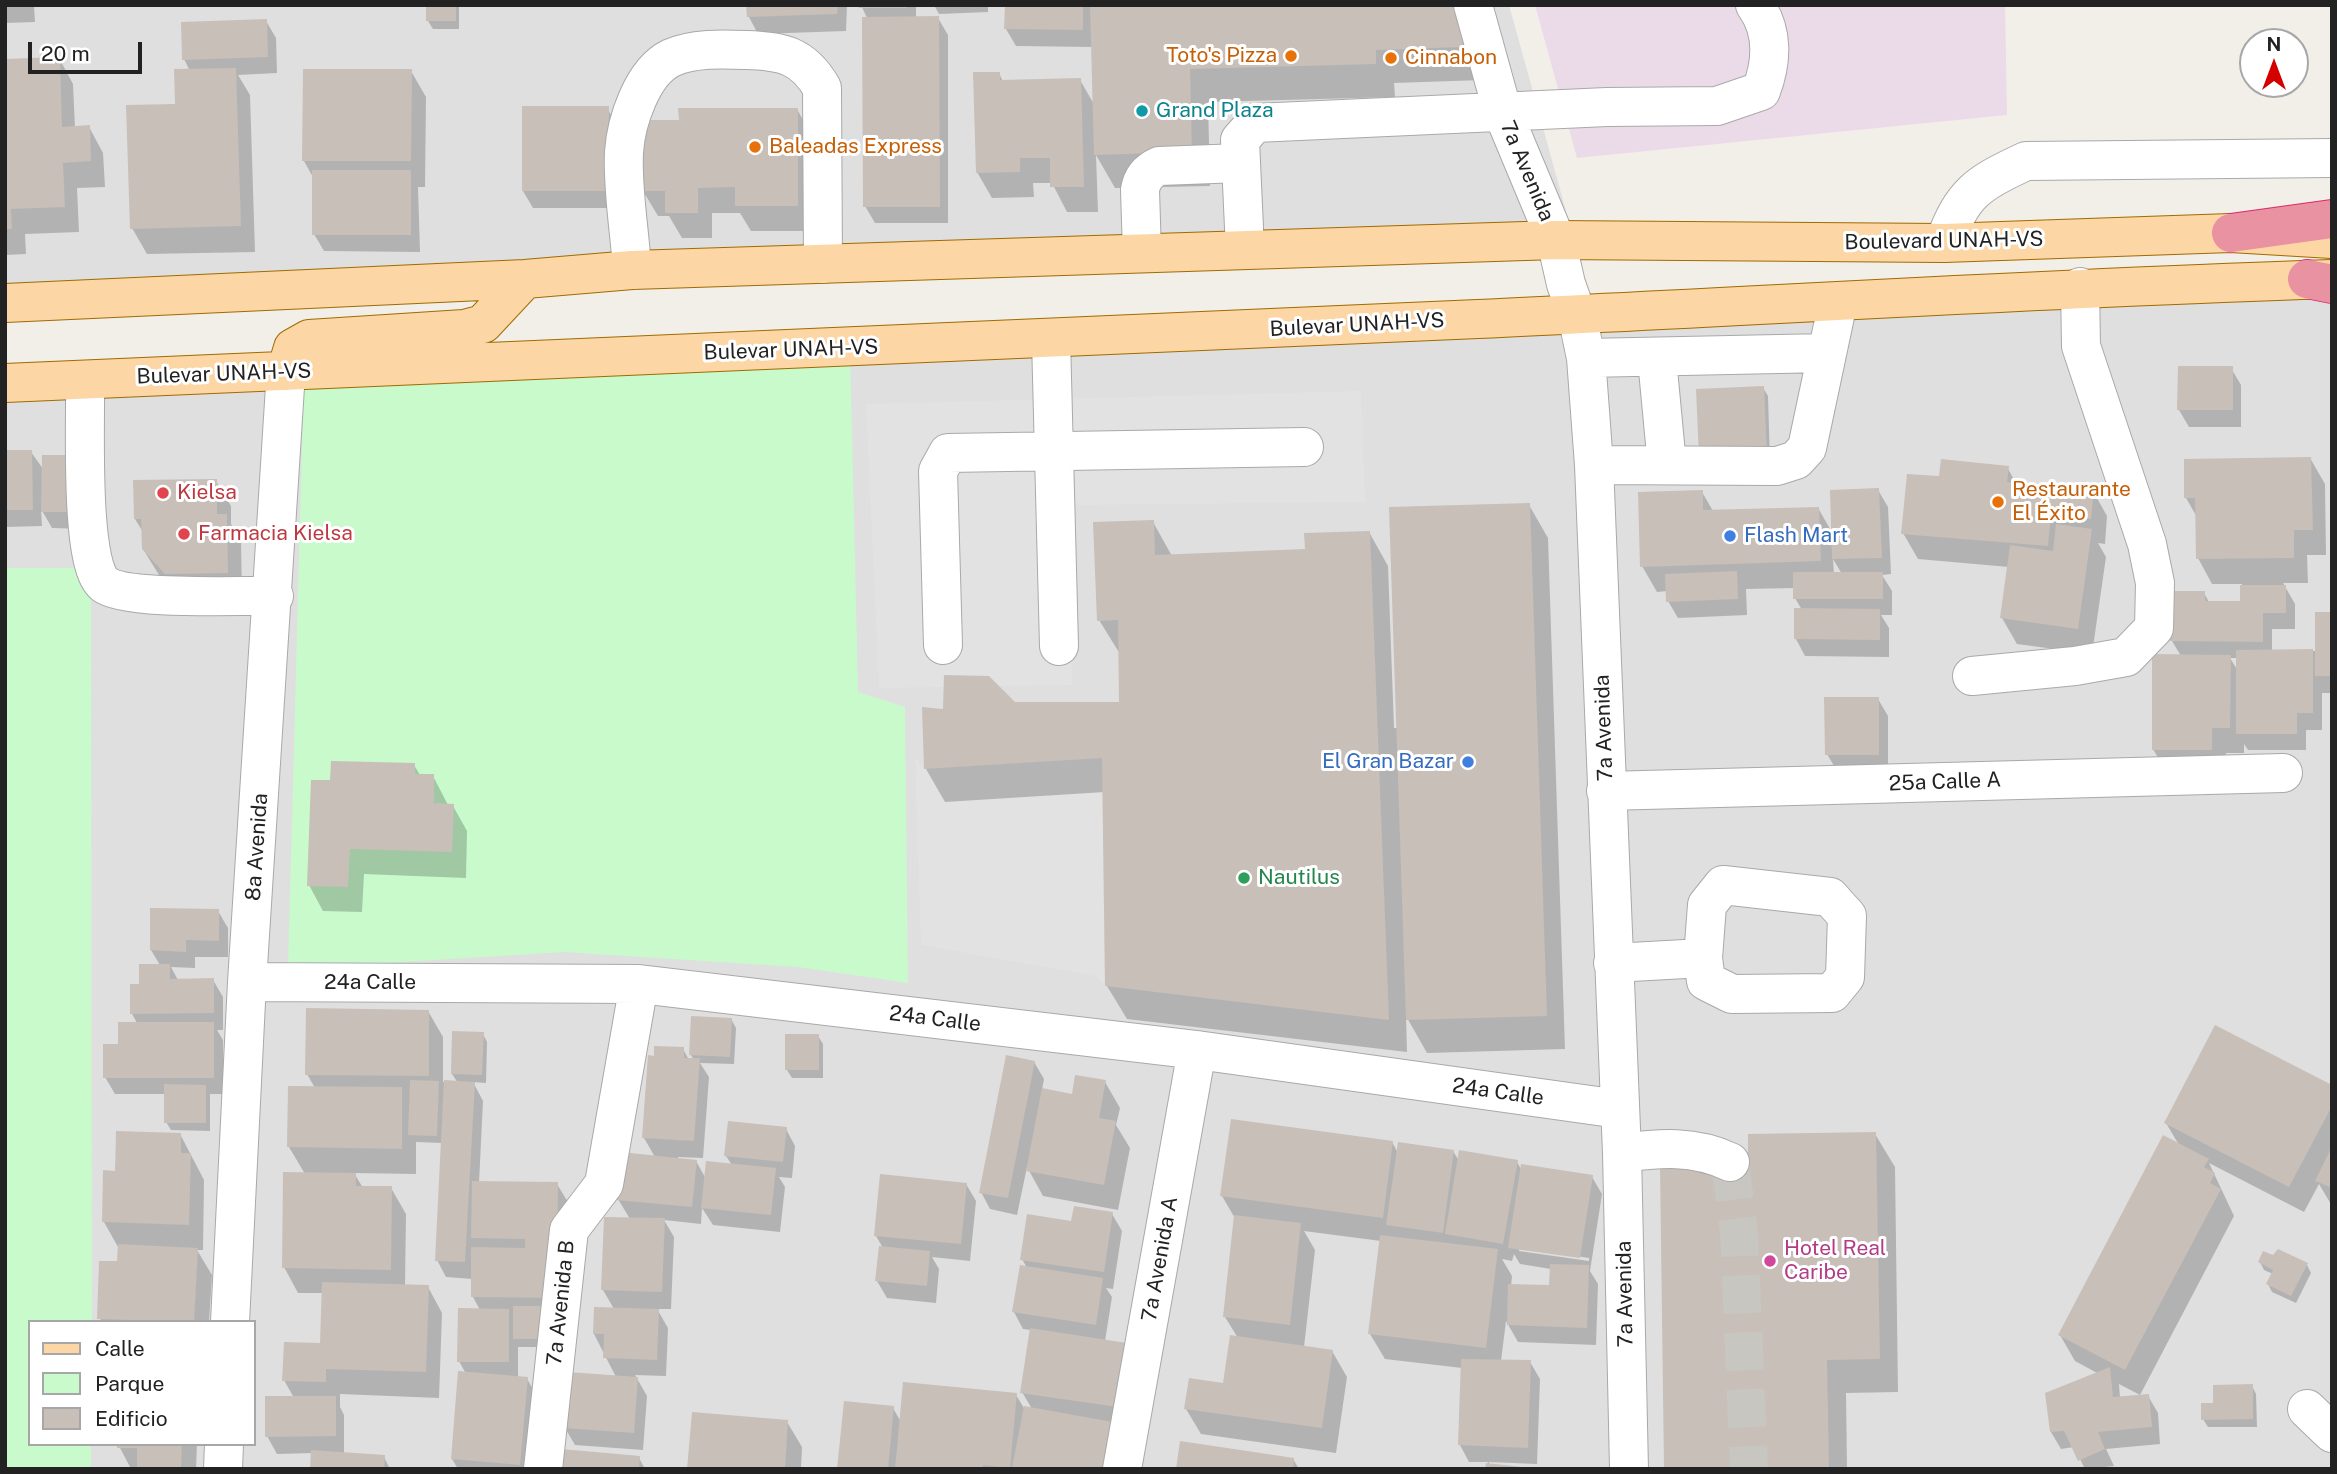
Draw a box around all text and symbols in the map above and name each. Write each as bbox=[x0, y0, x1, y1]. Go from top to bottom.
scale bar bbox=[32, 28, 145, 72]
north arrow bbox=[2239, 28, 2309, 98]
text: N bbox=[2267, 33, 2281, 55]
text: 20 m bbox=[41, 41, 90, 66]
place label: Toto's Pizza bbox=[1166, 43, 1277, 69]
place label: Cinnabon bbox=[1405, 45, 1497, 71]
marker: Toto's Pizza bbox=[1283, 48, 1299, 64]
marker: Cinnabon bbox=[1383, 50, 1399, 66]
place label: Grand Plaza bbox=[1156, 98, 1274, 124]
marker: Grand Plaza bbox=[1134, 103, 1150, 119]
street label: 7a Avenida bbox=[1495, 117, 1559, 225]
place label: Baleadas Express bbox=[769, 134, 942, 160]
marker: Baleadas Express bbox=[747, 139, 763, 155]
street label: Boulevard UNAH-VS bbox=[1844, 227, 2044, 255]
street label: Bulevar UNAH-VS bbox=[1269, 308, 1445, 342]
street label: Bulevar UNAH-VS bbox=[703, 334, 879, 366]
street label: Bulevar UNAH-VS bbox=[136, 358, 312, 390]
place label: Restaurante El Éxito bbox=[2012, 477, 2131, 527]
place label: Kielsa bbox=[177, 480, 237, 506]
marker: Kielsa bbox=[155, 485, 171, 501]
marker: Restaurante El Éxito bbox=[1990, 494, 2006, 510]
place label: Farmacia Kielsa bbox=[198, 521, 353, 547]
place label: Flash Mart bbox=[1744, 523, 1848, 549]
marker: Farmacia Kielsa bbox=[176, 526, 192, 542]
marker: Flash Mart bbox=[1722, 528, 1738, 544]
street label: 7a Avenida bbox=[1590, 674, 1618, 782]
place label: El Gran Bazar bbox=[1322, 749, 1454, 775]
marker: El Gran Bazar bbox=[1460, 754, 1476, 770]
street label: 25a Calle A bbox=[1888, 767, 2002, 797]
street label: 8a Avenida bbox=[241, 792, 273, 902]
place label: Nautilus bbox=[1258, 865, 1340, 891]
marker: Nautilus bbox=[1236, 870, 1252, 886]
street label: 24a Calle bbox=[324, 970, 416, 996]
street label: 24a Calle bbox=[888, 1001, 982, 1037]
street label: 24a Calle bbox=[1451, 1073, 1545, 1111]
street label: 7a Avenida A bbox=[1137, 1194, 1183, 1324]
place label: Hotel Real Caribe bbox=[1784, 1236, 1886, 1286]
street label: 7a Avenida B bbox=[542, 1239, 580, 1367]
street label: 7a Avenida bbox=[1611, 1240, 1639, 1348]
marker: Hotel Real Caribe bbox=[1762, 1253, 1778, 1269]
legend bbox=[28, 1320, 256, 1446]
text: Calle bbox=[95, 1336, 145, 1361]
text: Parque bbox=[95, 1371, 164, 1396]
text: Edificio bbox=[95, 1406, 168, 1431]

